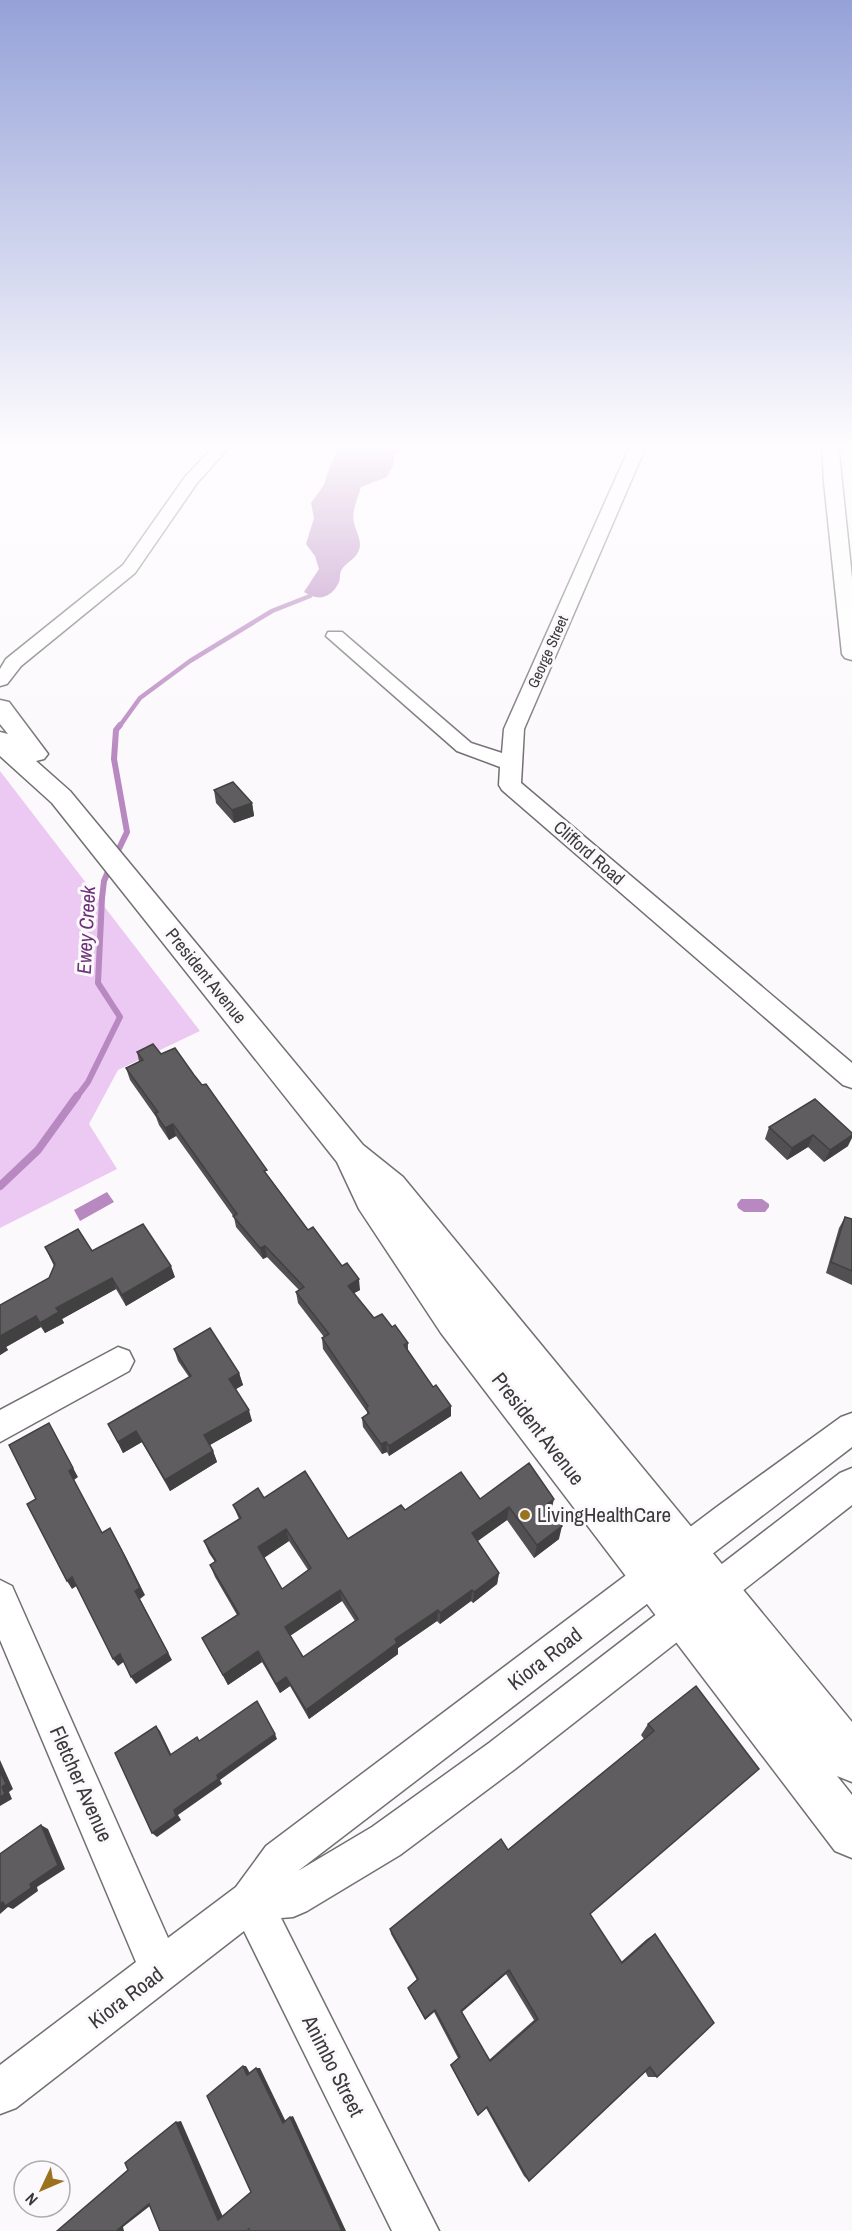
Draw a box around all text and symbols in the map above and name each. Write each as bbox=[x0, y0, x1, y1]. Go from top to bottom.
street label: George Street bbox=[522, 612, 573, 691]
street label: Clifford Road bbox=[548, 815, 630, 891]
water label: Ewey Creek bbox=[70, 884, 101, 975]
street label: President Avenue bbox=[160, 923, 253, 1029]
street label: President Avenue bbox=[485, 1366, 592, 1491]
place label: LivingHealthCare bbox=[537, 1500, 671, 1529]
marker: LivingHealthCare bbox=[518, 1508, 532, 1522]
street label: Kiora Road bbox=[501, 1620, 588, 1697]
street label: Fletcher Avenue bbox=[43, 1721, 120, 1846]
street label: Kiora Road bbox=[82, 1960, 169, 2035]
street label: Animbo Street bbox=[295, 2009, 371, 2122]
north arrow bbox=[12, 2159, 72, 2219]
text: N bbox=[20, 2188, 42, 2210]

